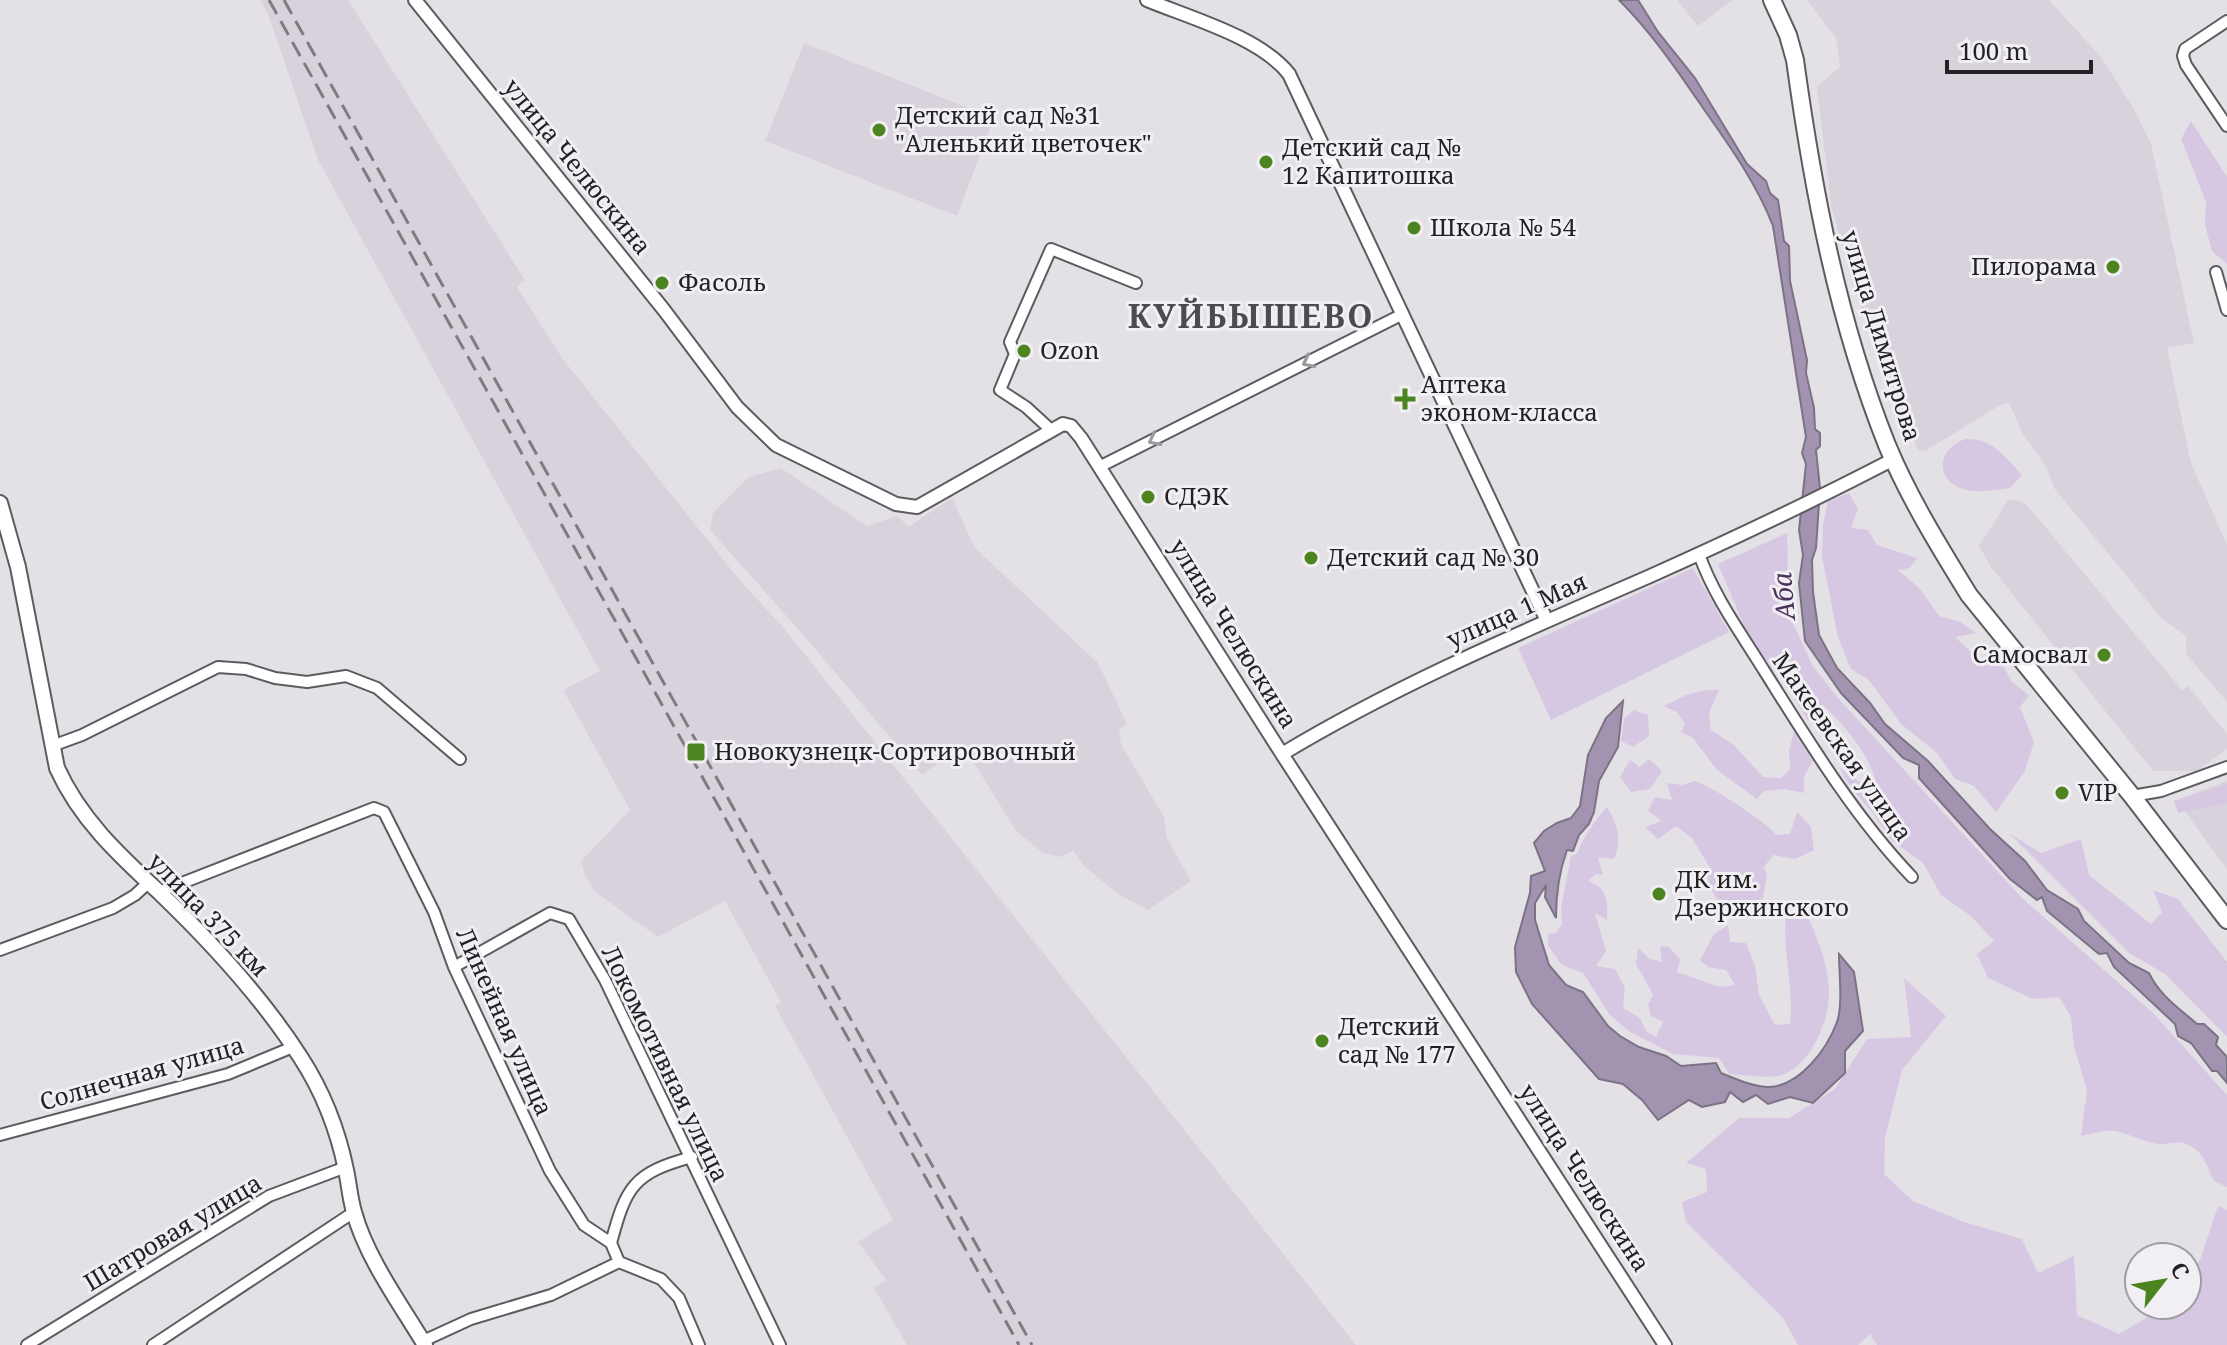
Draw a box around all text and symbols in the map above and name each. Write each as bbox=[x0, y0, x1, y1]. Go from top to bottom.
scale bar bbox=[1947, 24, 2091, 74]
text: 100 m bbox=[1959, 34, 2028, 67]
street label: улица Челюскина bbox=[497, 71, 660, 261]
place label: Детский сад №31 "Аленький цветочек" bbox=[895, 98, 1152, 159]
marker: Детский сад №31 "Аленький цветочек" bbox=[870, 121, 888, 139]
place label: Детский сад № 12 Капитошка bbox=[1282, 130, 1461, 191]
marker: Детский сад № 12 Капитошка bbox=[1257, 153, 1275, 171]
place label: Школа № 54 bbox=[1430, 210, 1577, 243]
marker: Школа № 54 bbox=[1405, 219, 1423, 237]
street label: улица Димитрова bbox=[1835, 226, 1930, 445]
place label: Пилорама bbox=[1971, 249, 2097, 282]
marker: Пилорама bbox=[2104, 258, 2122, 276]
place label: Фасоль bbox=[678, 265, 766, 298]
marker: Фасоль bbox=[653, 274, 671, 292]
district label: КУЙБЫШЕВО bbox=[1128, 294, 1374, 337]
place label: Ozon bbox=[1040, 333, 1099, 366]
marker: Ozon bbox=[1015, 342, 1033, 360]
one-way arrow bbox=[1302, 353, 1317, 368]
place label: Аптека эконом-класса bbox=[1421, 367, 1598, 428]
marker: Аптека эконом-класса bbox=[1396, 390, 1414, 408]
one-way arrow bbox=[1148, 430, 1163, 445]
place label: СДЭК bbox=[1164, 479, 1230, 512]
marker: СДЭК bbox=[1139, 488, 1157, 506]
street label: улица Челюскина bbox=[1163, 532, 1306, 734]
place label: Детский сад № 30 bbox=[1327, 540, 1539, 573]
marker: Детский сад № 30 bbox=[1302, 549, 1320, 567]
street label: улица 1 Мая bbox=[1441, 564, 1592, 655]
water label: Аба bbox=[1763, 571, 1803, 623]
place label: Самосвал bbox=[1972, 637, 2088, 670]
street label: Макеевская улица bbox=[1766, 645, 1921, 847]
marker: Самосвал bbox=[2095, 646, 2113, 664]
place label: Новокузнецк-Сортировочный bbox=[714, 734, 1076, 767]
marker: Новокузнецк-Сортировочный bbox=[685, 741, 707, 763]
place label: VIP bbox=[2078, 775, 2118, 808]
marker: VIP bbox=[2053, 784, 2071, 802]
street label: улица 375 км bbox=[141, 845, 277, 983]
place label: ДК им. Дзержинского bbox=[1675, 862, 1849, 923]
marker: ДК им. Дзержинского bbox=[1650, 885, 1668, 903]
street label: Линейная улица bbox=[449, 922, 562, 1121]
street label: Локомотивная улица bbox=[595, 940, 738, 1187]
place label: Детский сад № 177 bbox=[1338, 1009, 1456, 1070]
street label: Солнечная улица bbox=[36, 1028, 248, 1118]
marker: Детский сад № 177 bbox=[1313, 1032, 1331, 1050]
street label: улица Челюскина bbox=[1512, 1077, 1658, 1278]
street label: Шатровая улица bbox=[77, 1165, 267, 1298]
north arrow bbox=[2123, 1241, 2203, 1321]
text: С bbox=[2164, 1256, 2198, 1284]

